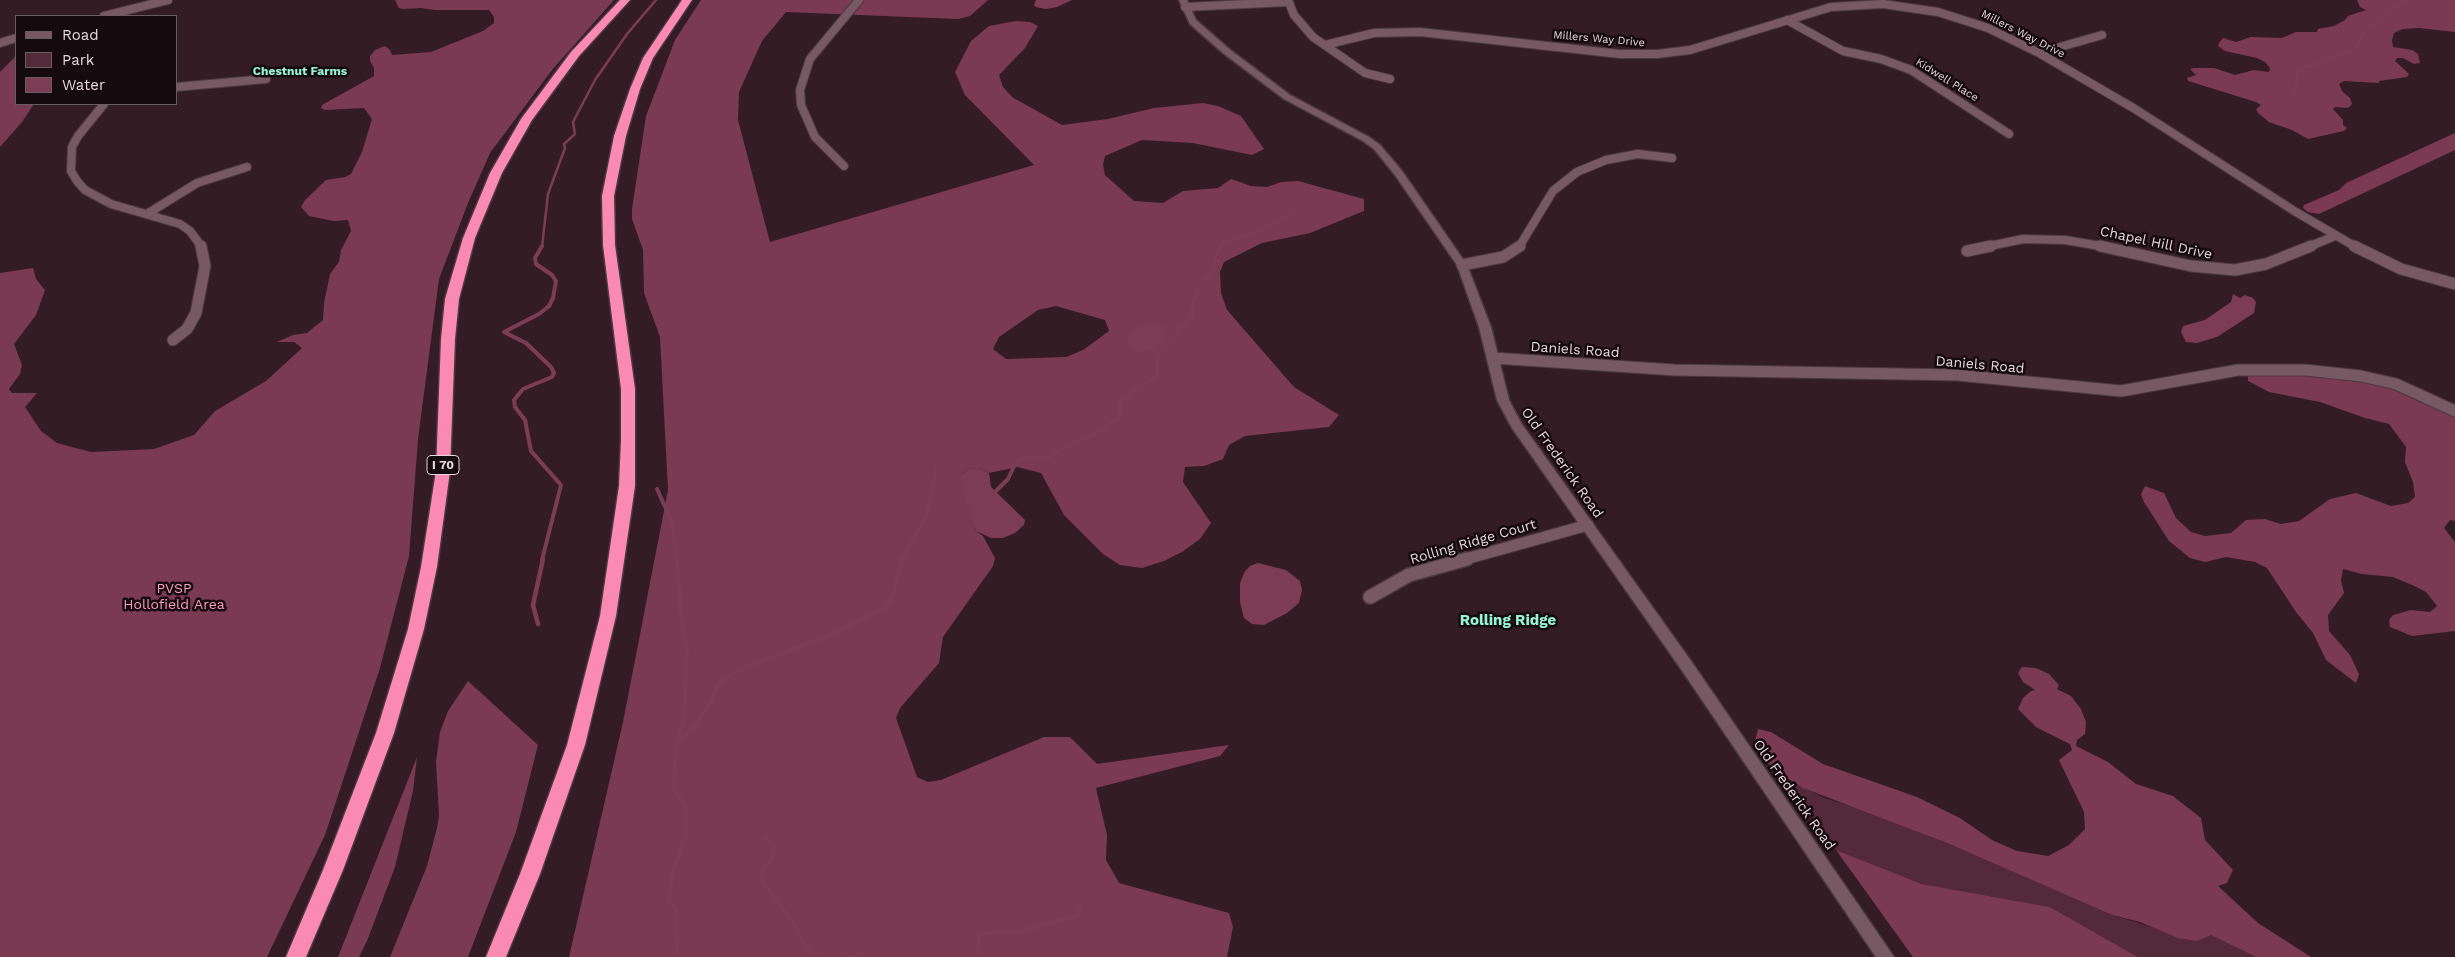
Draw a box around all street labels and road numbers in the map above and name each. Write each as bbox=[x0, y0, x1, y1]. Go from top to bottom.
street label: Millers Way Drive bbox=[1979, 7, 2067, 61]
street label: Millers Way Drive bbox=[1553, 28, 1645, 50]
street label: Kidwell Place bbox=[1913, 55, 1981, 105]
street label: Chapel Hill Drive bbox=[2098, 223, 2214, 263]
street label: Daniels Road bbox=[1530, 339, 1620, 361]
street label: Daniels Road bbox=[1935, 353, 2025, 377]
street label: Old Frederick Road bbox=[1518, 405, 1606, 521]
road number: I 70 bbox=[427, 456, 459, 474]
street label: Rolling Ridge Court bbox=[1408, 516, 1538, 568]
street label: Old Frederick Road bbox=[1750, 737, 1838, 853]

